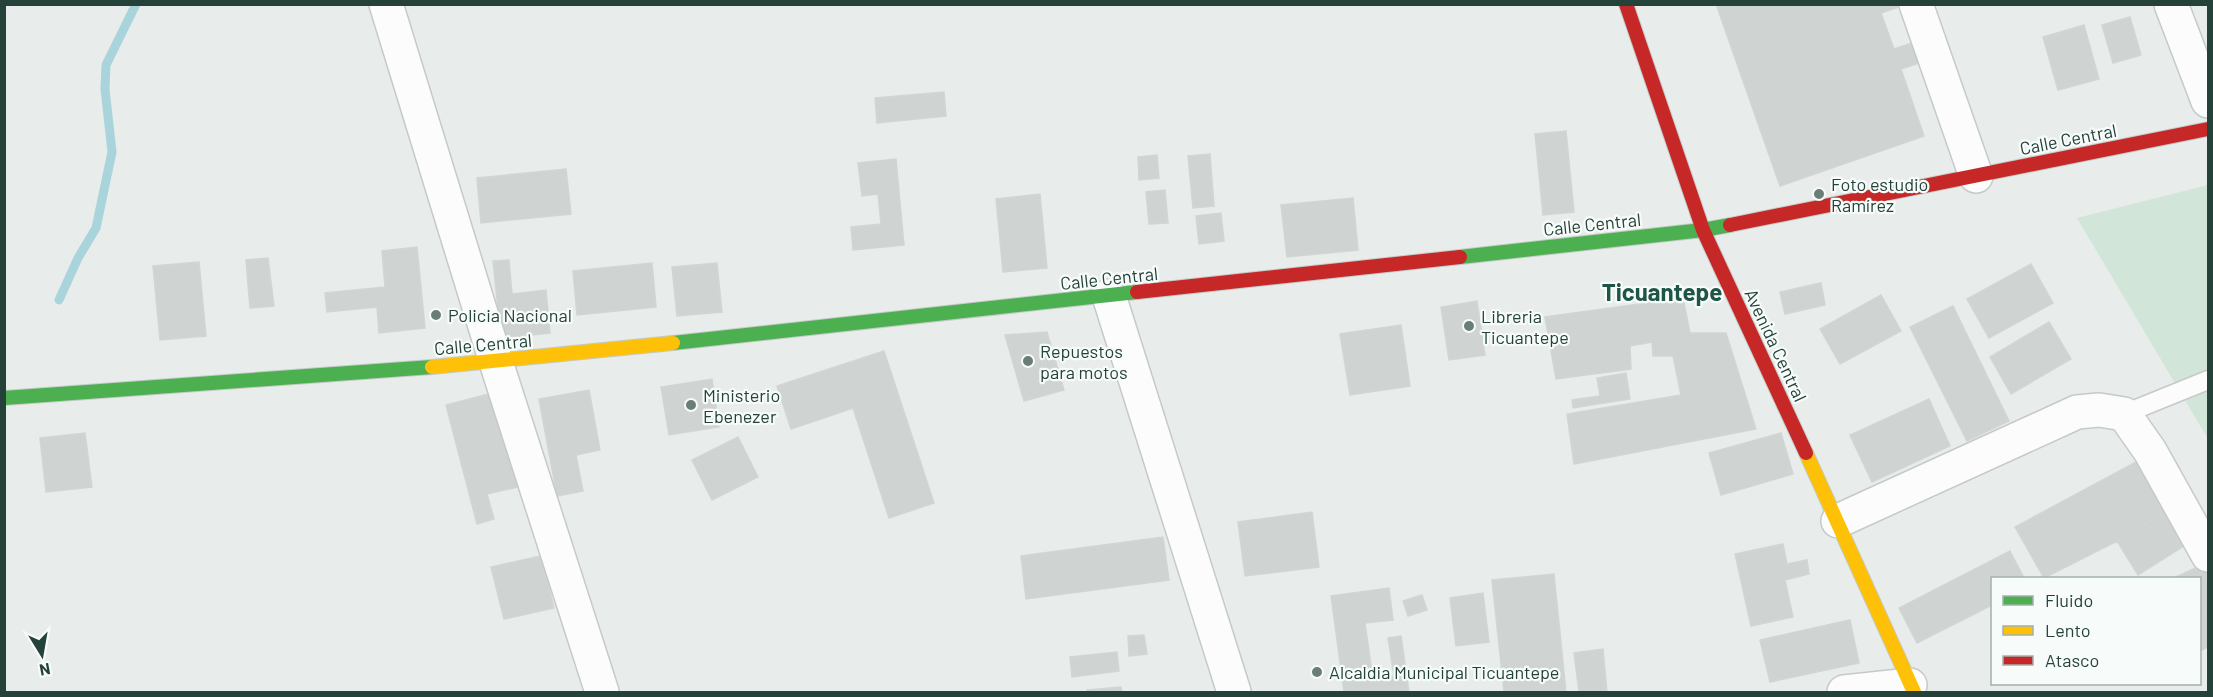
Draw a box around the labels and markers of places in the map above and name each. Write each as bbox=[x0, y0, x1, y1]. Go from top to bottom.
place label: Foto estudio Ramírez bbox=[1831, 173, 1928, 216]
marker: Foto estudio Ramírez bbox=[1812, 187, 1826, 201]
place label: Policia Nacional bbox=[448, 304, 572, 326]
place label: Libreria Ticuantepe bbox=[1481, 305, 1569, 348]
marker: Policia Nacional bbox=[429, 308, 443, 322]
marker: Libreria Ticuantepe bbox=[1462, 319, 1476, 333]
place label: Repuestos para motos bbox=[1040, 340, 1128, 383]
marker: Repuestos para motos bbox=[1021, 354, 1035, 368]
place label: Ministerio Ebenezer bbox=[703, 384, 780, 427]
marker: Ministerio Ebenezer bbox=[684, 398, 698, 412]
place label: Alcaldia Municipal Ticuantepe bbox=[1329, 661, 1559, 683]
marker: Alcaldia Municipal Ticuantepe bbox=[1310, 665, 1324, 679]

